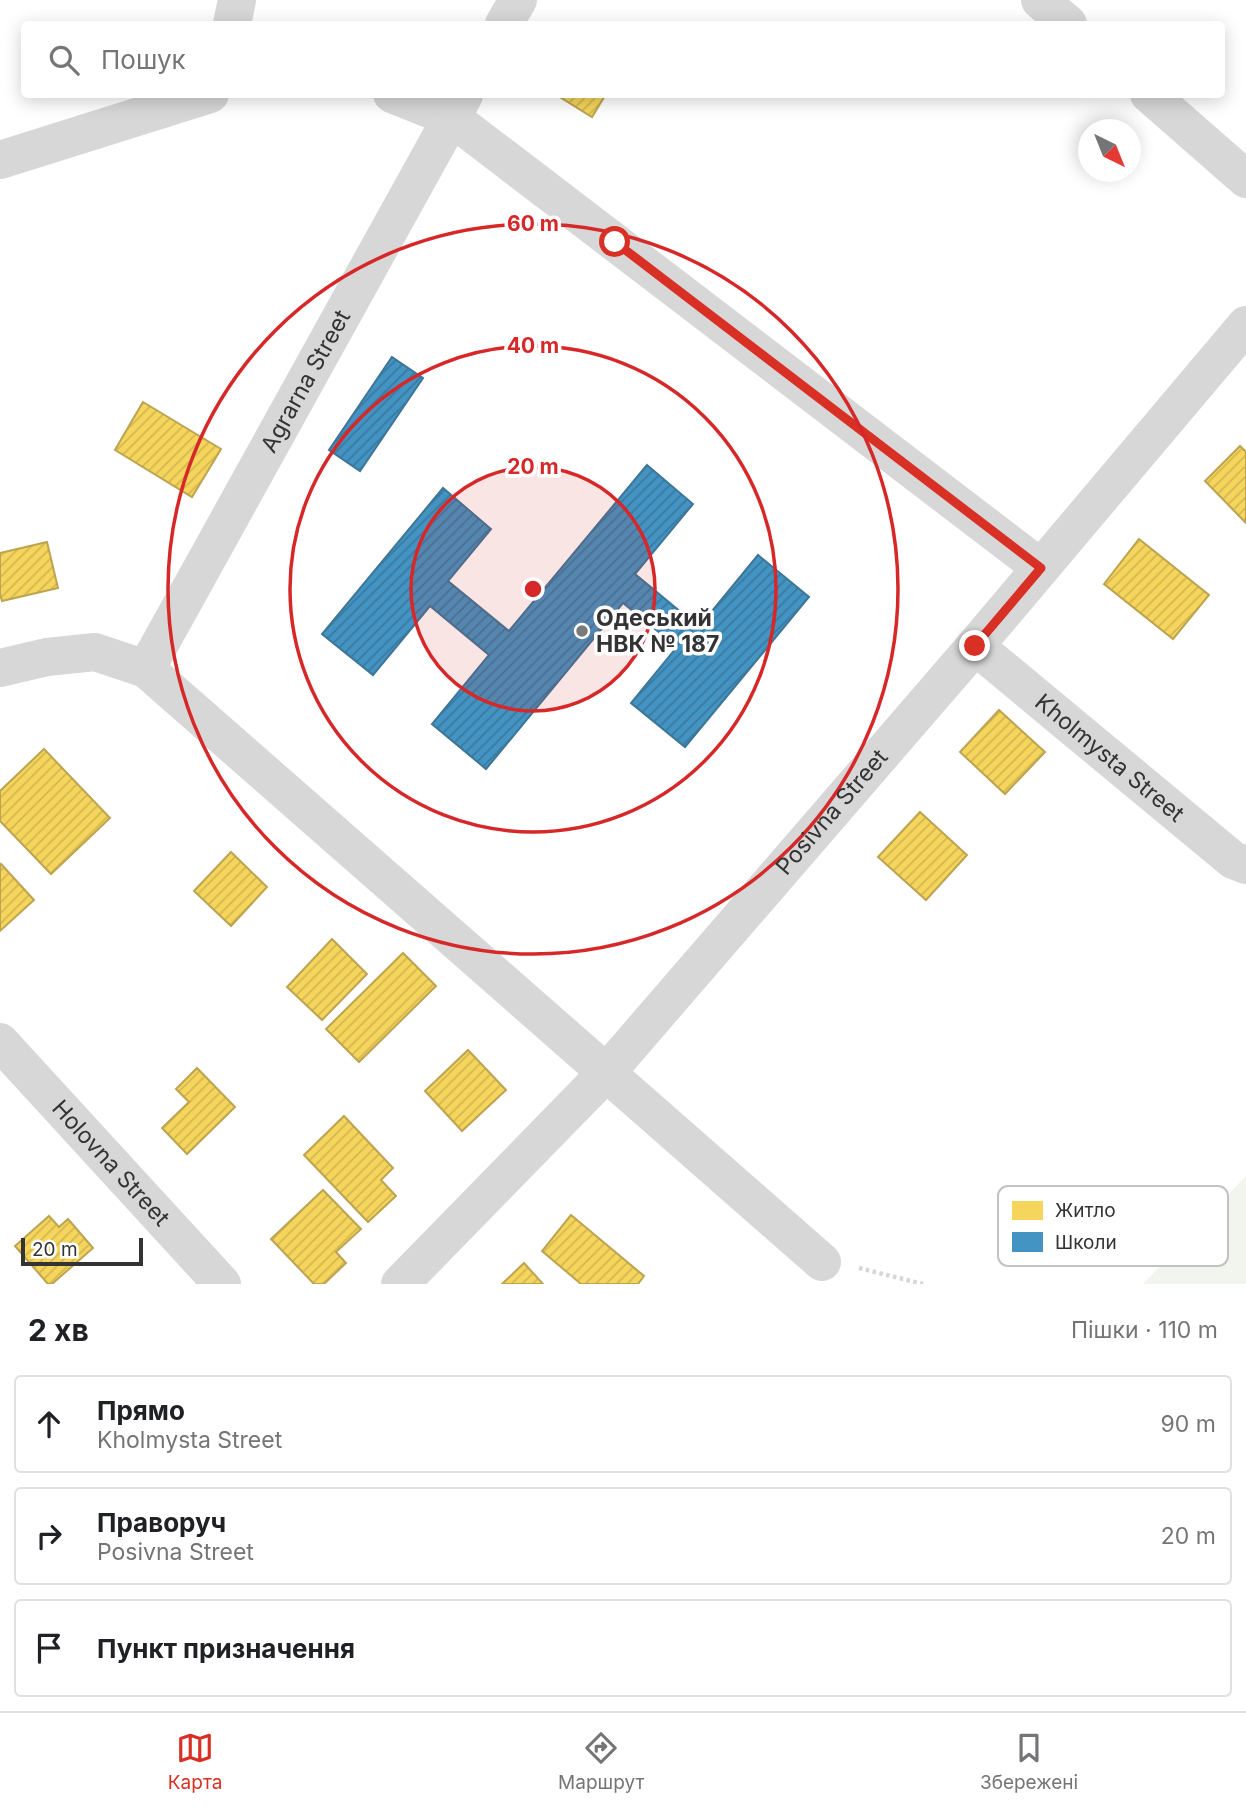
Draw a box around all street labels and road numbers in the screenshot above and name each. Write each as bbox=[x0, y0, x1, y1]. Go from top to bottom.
street label: Agrarna Street bbox=[255, 305, 356, 457]
street label: Kholmysta Street bbox=[1029, 688, 1190, 828]
street label: Posivna Street bbox=[770, 743, 894, 880]
street label: Holovna Street bbox=[46, 1094, 176, 1232]

